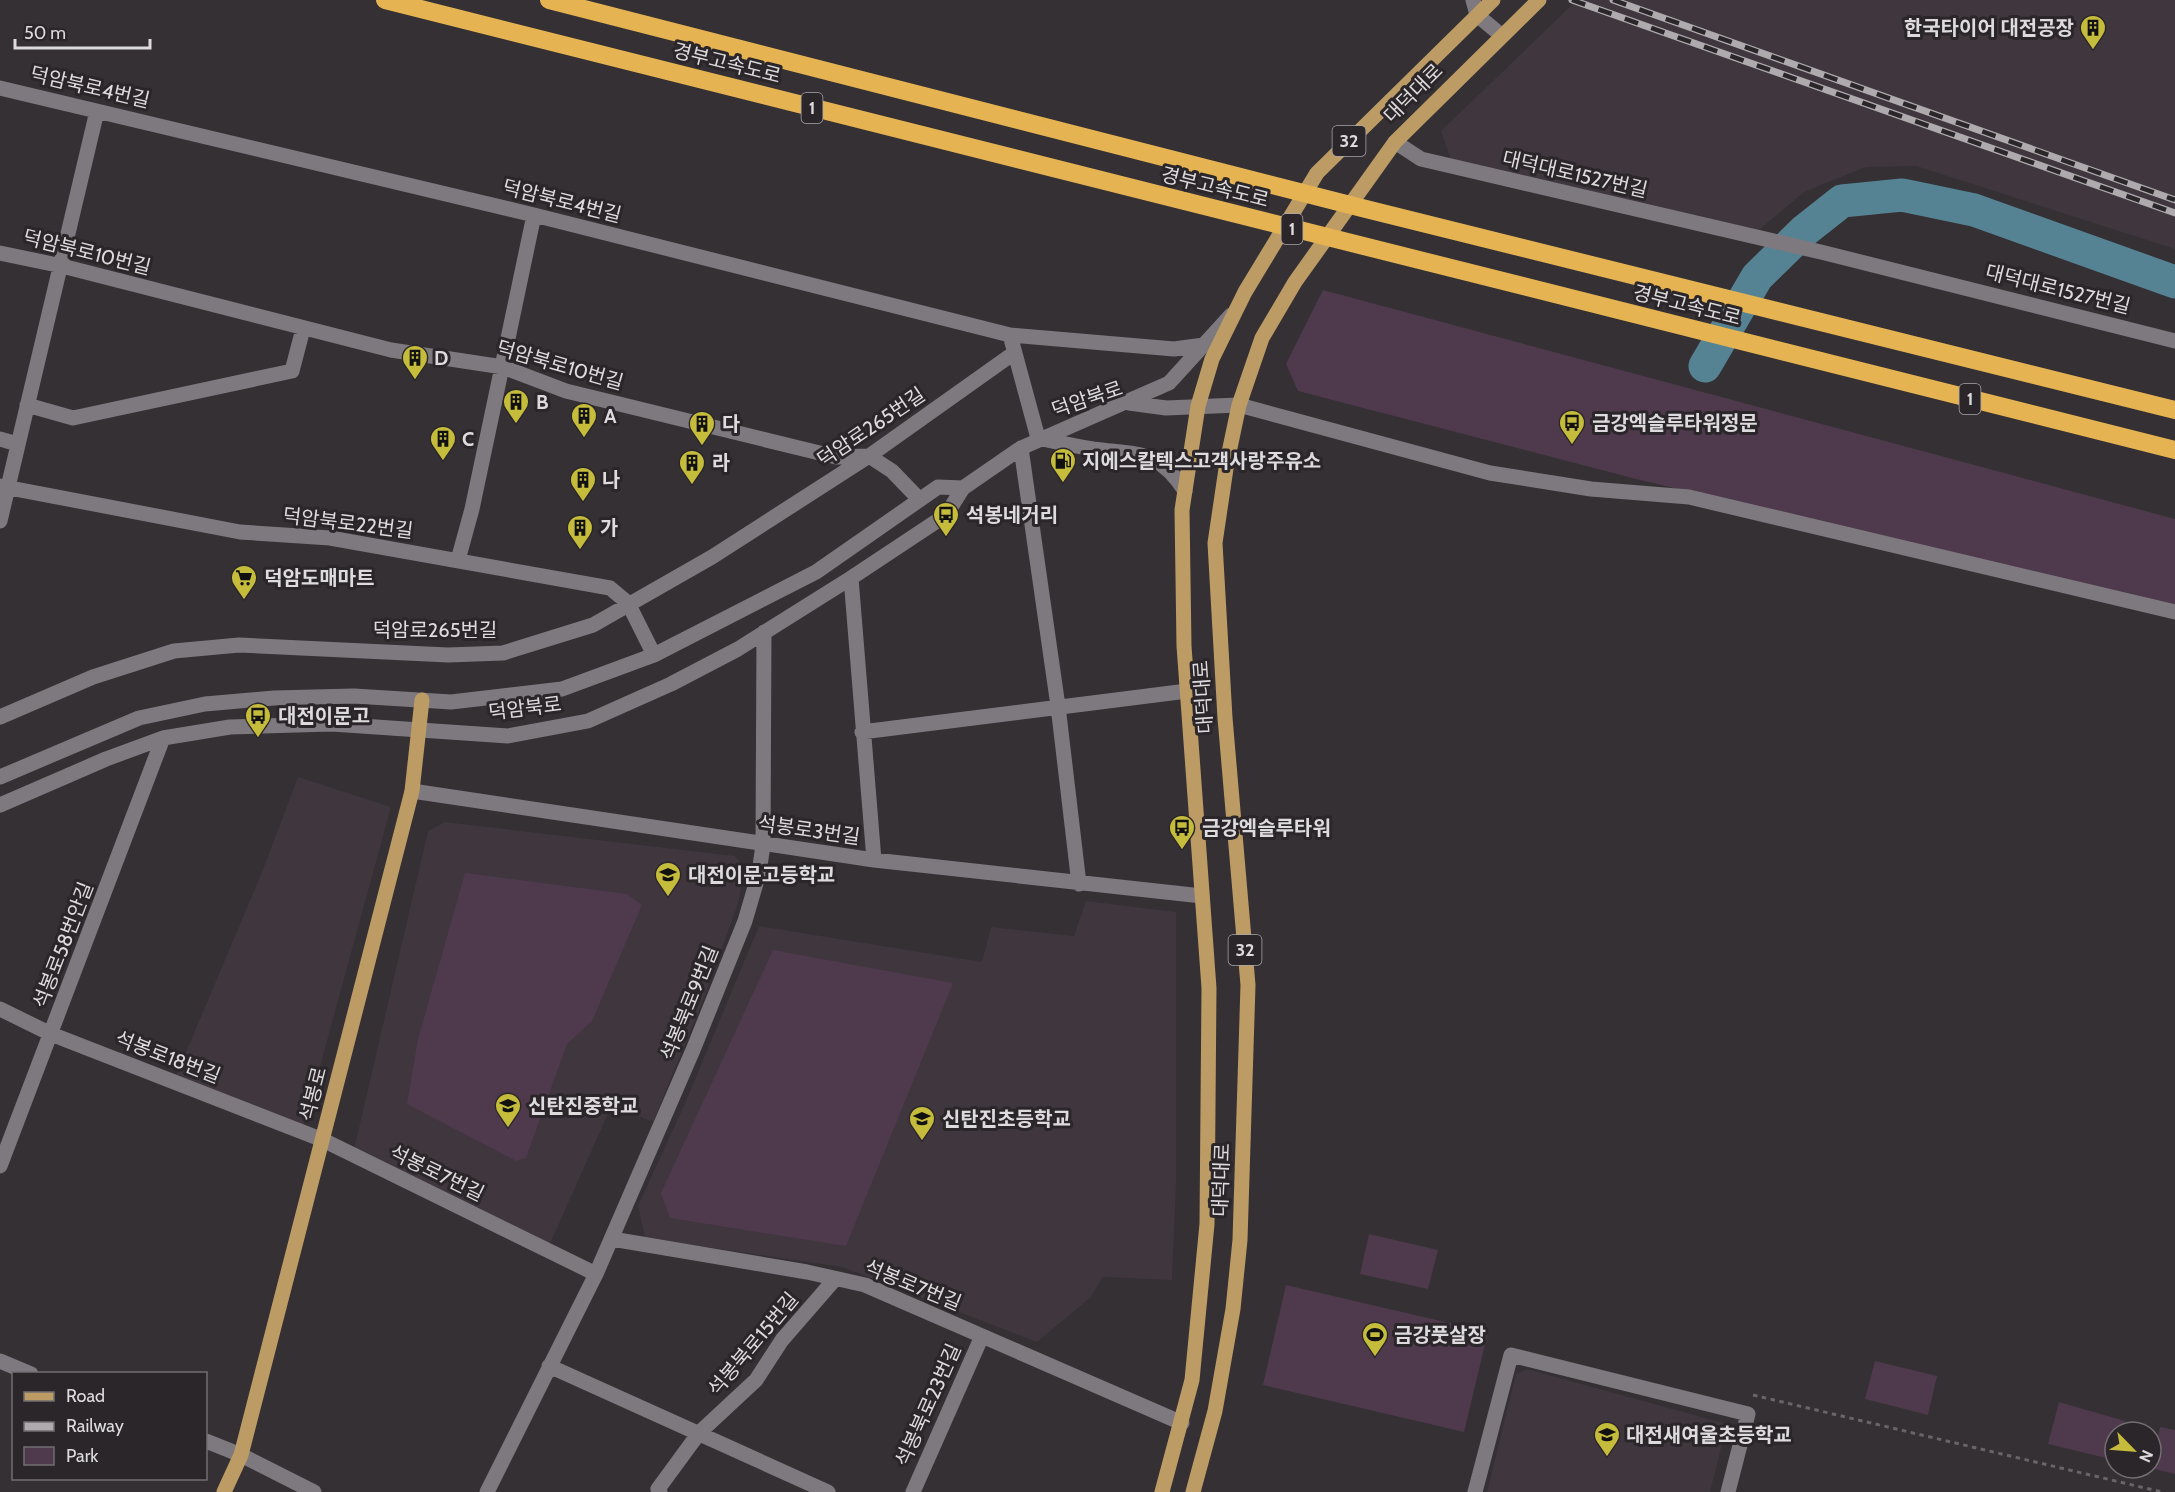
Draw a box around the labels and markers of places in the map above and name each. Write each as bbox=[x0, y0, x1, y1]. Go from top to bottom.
building icon: 한국타이어 대전공장 bbox=[2078, 13, 2108, 51]
place label: 한국타이어 대전공장 bbox=[1904, 16, 2074, 40]
building icon: D bbox=[400, 343, 430, 381]
place label: D bbox=[434, 346, 448, 370]
building icon: B bbox=[501, 387, 531, 425]
place label: B bbox=[536, 390, 549, 414]
building icon: A bbox=[569, 401, 599, 439]
place label: A bbox=[604, 404, 617, 428]
bus stop icon: 금강엑슬루타워정문 bbox=[1557, 408, 1587, 446]
building icon: 다 bbox=[687, 409, 717, 447]
place label: 금강엑슬루타워정문 bbox=[1592, 411, 1758, 435]
place label: 다 bbox=[722, 412, 740, 436]
building icon: C bbox=[428, 424, 458, 462]
place label: C bbox=[462, 427, 474, 451]
fuel station icon: 지에스칼텍스고객사랑주유소 bbox=[1048, 446, 1078, 484]
building icon: 라 bbox=[677, 448, 707, 486]
place label: 지에스칼텍스고객사랑주유소 bbox=[1082, 449, 1321, 473]
place label: 라 bbox=[712, 451, 730, 475]
building icon: 나 bbox=[568, 465, 598, 503]
place label: 나 bbox=[602, 468, 620, 492]
bus stop icon: 석봉네거리 bbox=[931, 500, 961, 538]
place label: 석봉네거리 bbox=[966, 503, 1058, 527]
building icon: 가 bbox=[565, 513, 595, 551]
place label: 가 bbox=[600, 516, 618, 540]
supermarket icon: 덕암도매마트 bbox=[229, 563, 259, 601]
place label: 덕암도매마트 bbox=[264, 566, 374, 590]
bus stop icon: 대전이문고 bbox=[243, 701, 273, 739]
place label: 대전이문고 bbox=[278, 704, 370, 728]
bus stop icon: 금강엑슬루타워 bbox=[1167, 813, 1197, 851]
place label: 금강엑슬루타워 bbox=[1202, 816, 1331, 840]
school or university icon: 대전이문고등학교 bbox=[653, 860, 683, 898]
place label: 대전이문고등학교 bbox=[688, 863, 835, 887]
school or university icon: 신탄진중학교 bbox=[493, 1091, 523, 1129]
place label: 신탄진중학교 bbox=[528, 1094, 638, 1118]
school or university icon: 신탄진초등학교 bbox=[907, 1104, 937, 1142]
place label: 신탄진초등학교 bbox=[942, 1107, 1071, 1131]
sports icon: 금강풋살장 bbox=[1360, 1320, 1390, 1358]
place label: 금강풋살장 bbox=[1394, 1323, 1486, 1347]
school or university icon: 대전새여울초등학교 bbox=[1592, 1420, 1622, 1458]
place label: 대전새여울초등학교 bbox=[1626, 1423, 1792, 1447]

